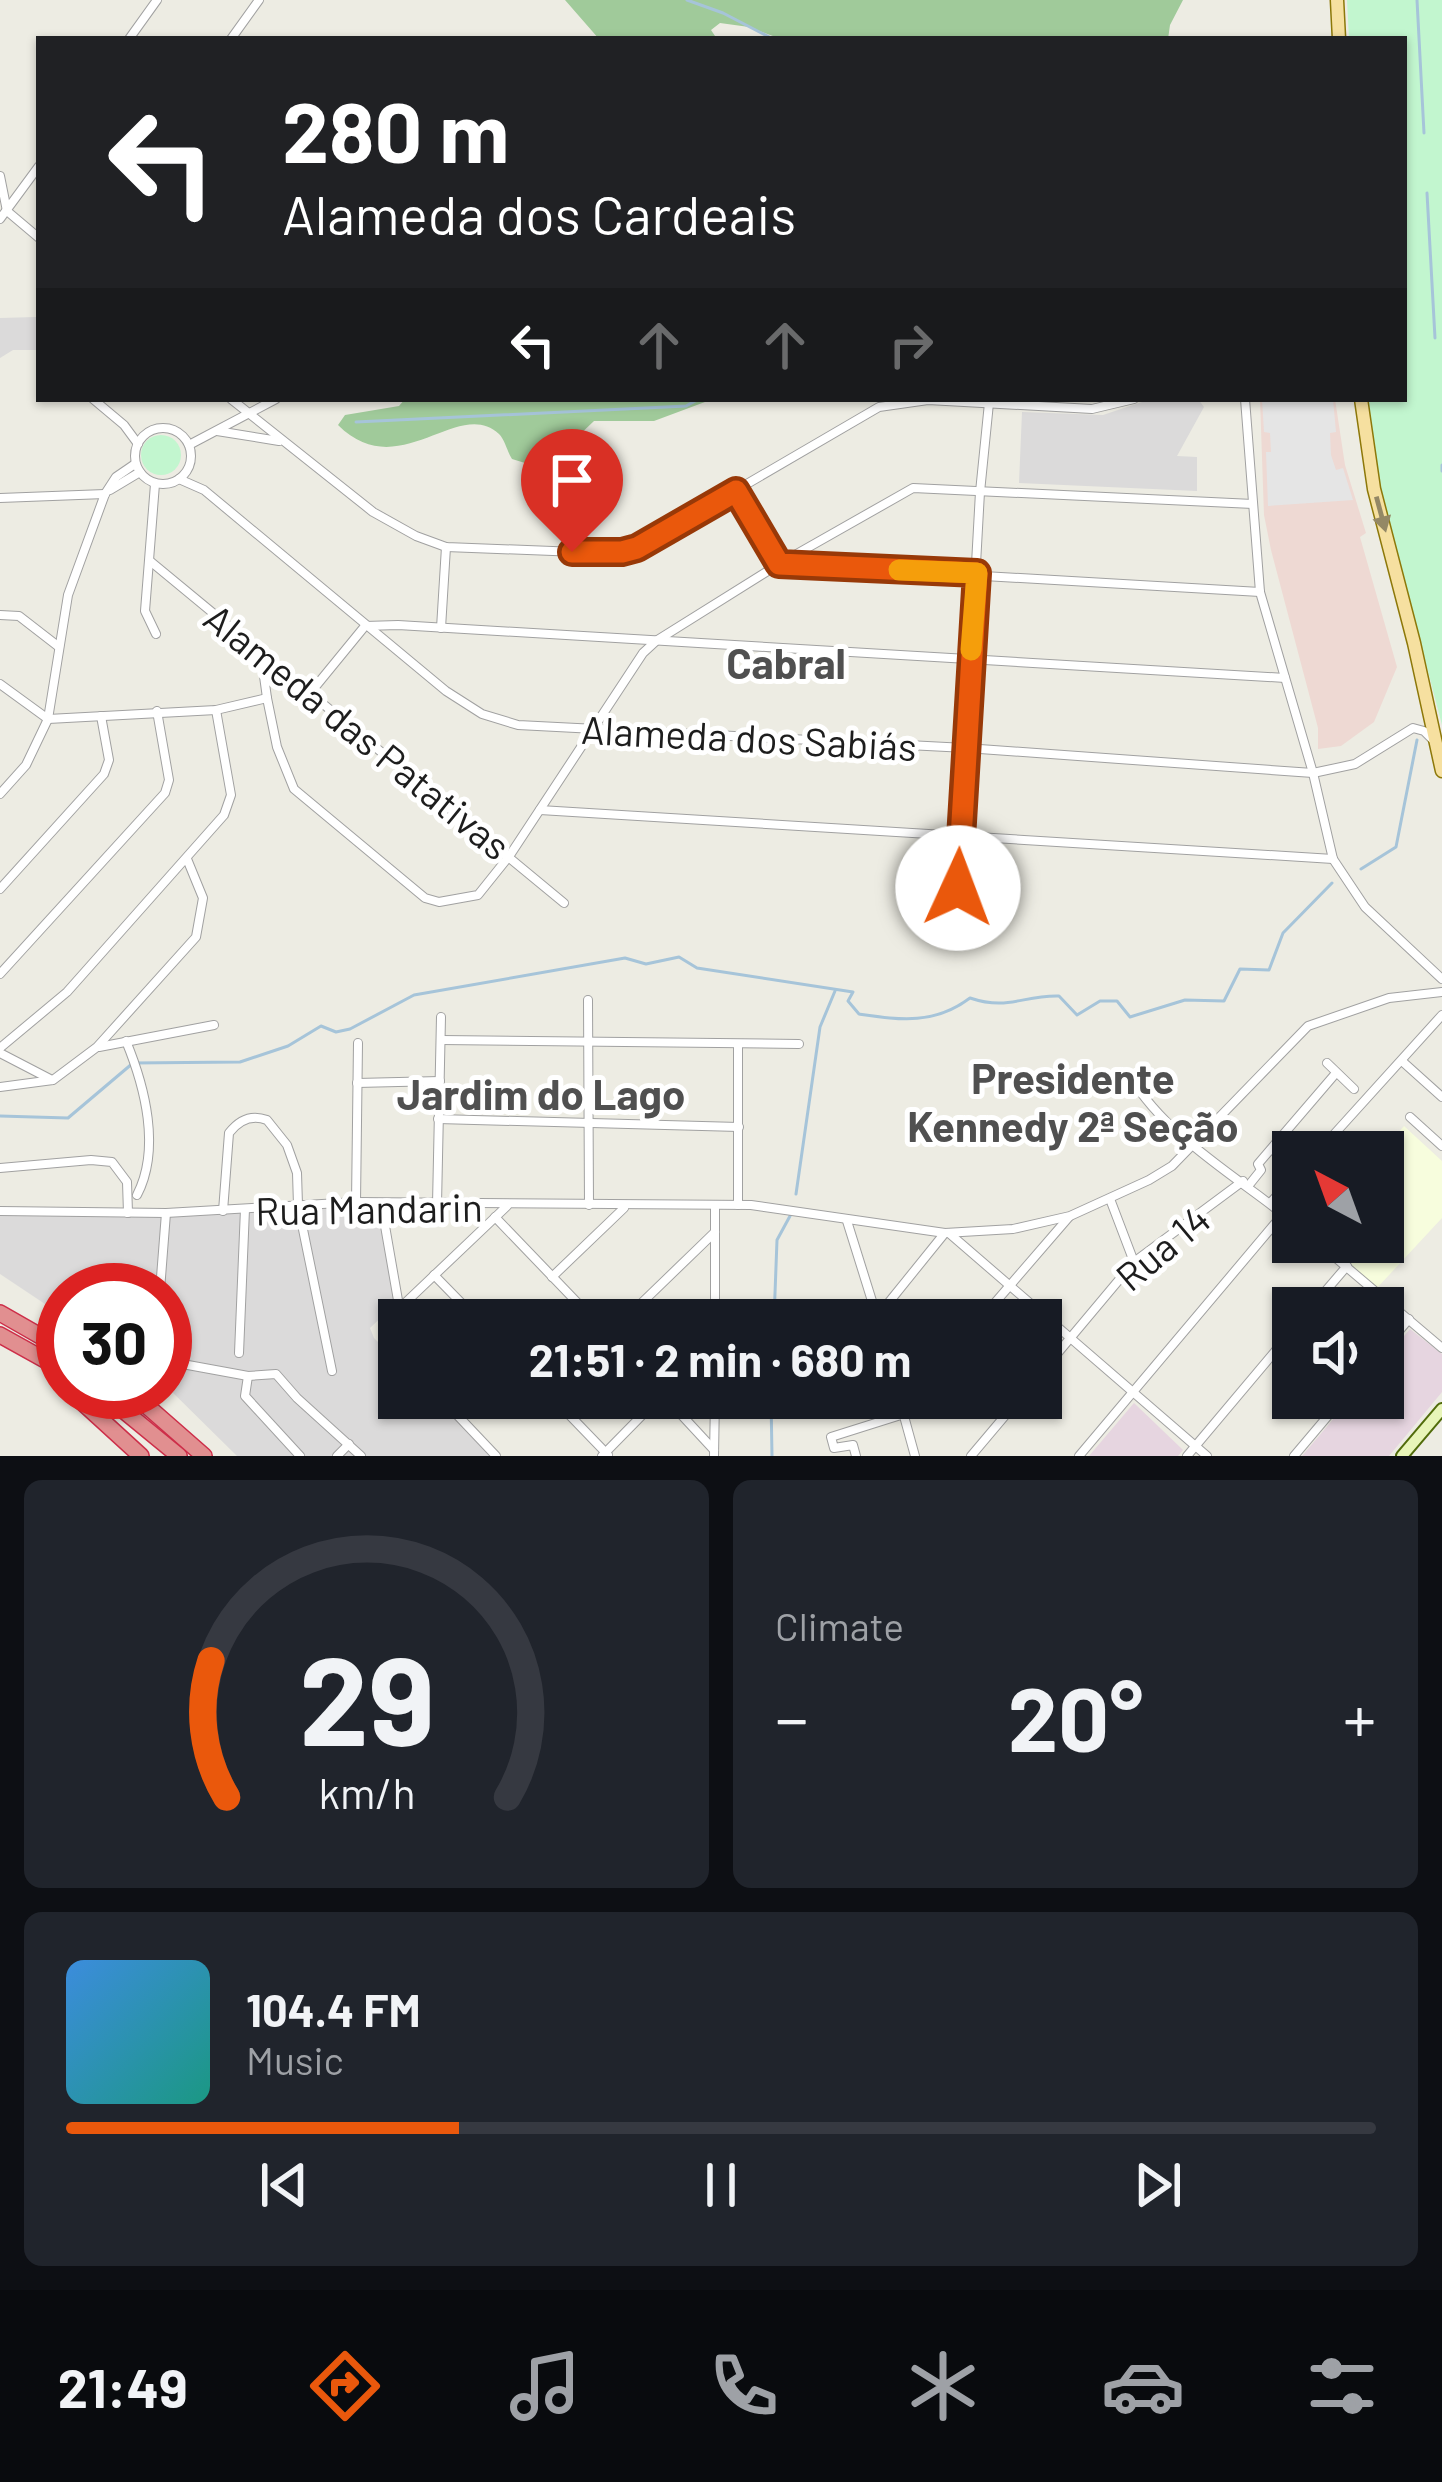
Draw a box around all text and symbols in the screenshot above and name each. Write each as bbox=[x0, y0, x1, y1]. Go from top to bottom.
text: 280 m bbox=[282, 79, 509, 180]
icon: left bbox=[84, 84, 240, 240]
text: Alameda dos Cardeais bbox=[282, 181, 796, 246]
icon: left bbox=[500, 312, 566, 378]
icon: ahead bbox=[626, 312, 692, 378]
icon: ahead bbox=[752, 312, 818, 378]
icon: right bbox=[878, 312, 944, 378]
pin bbox=[521, 429, 623, 552]
icon: arrive bbox=[539, 447, 605, 513]
one-way arrow bbox=[1372, 496, 1391, 533]
street label: Alameda das Patativas bbox=[196, 593, 520, 869]
district label: Cabral bbox=[726, 637, 846, 687]
street label: Alameda dos Sabiás bbox=[580, 705, 918, 769]
position arrow bbox=[895, 825, 1021, 951]
district label: Presidente Kennedy 2ª Seção bbox=[907, 1052, 1239, 1151]
district label: Jardim do Lago bbox=[397, 1068, 685, 1119]
north arrow bbox=[1272, 1131, 1404, 1263]
map controls bbox=[1272, 1131, 1404, 1419]
street label: Rua Mandarin bbox=[255, 1183, 483, 1233]
street label: Rua 14 bbox=[1106, 1194, 1218, 1300]
speed limit sign: 30 bbox=[36, 1263, 192, 1419]
button: sound bbox=[1272, 1287, 1404, 1419]
text: 21:51 · 2 min · 680 m bbox=[529, 1332, 911, 1386]
text: Climate bbox=[775, 1602, 904, 1649]
text: 29 bbox=[298, 1621, 435, 1771]
text: 20° bbox=[1008, 1662, 1143, 1770]
text: − bbox=[775, 1677, 808, 1756]
text: + bbox=[1343, 1677, 1376, 1756]
text: km/h bbox=[318, 1766, 415, 1818]
text: 104.4 FM bbox=[246, 1982, 421, 2036]
text: Music bbox=[246, 2036, 344, 2083]
icon: previous bbox=[251, 2152, 317, 2218]
icon: pause bbox=[688, 2152, 754, 2218]
icon: next bbox=[1125, 2152, 1191, 2218]
icon: directions bbox=[303, 2344, 387, 2428]
icon: music bbox=[503, 2344, 587, 2428]
icon: phone bbox=[702, 2344, 786, 2428]
icon: climate bbox=[901, 2344, 985, 2428]
icon: car bbox=[1101, 2344, 1185, 2428]
icon: filters bbox=[1300, 2344, 1384, 2428]
text: 21:49 bbox=[58, 2354, 188, 2419]

